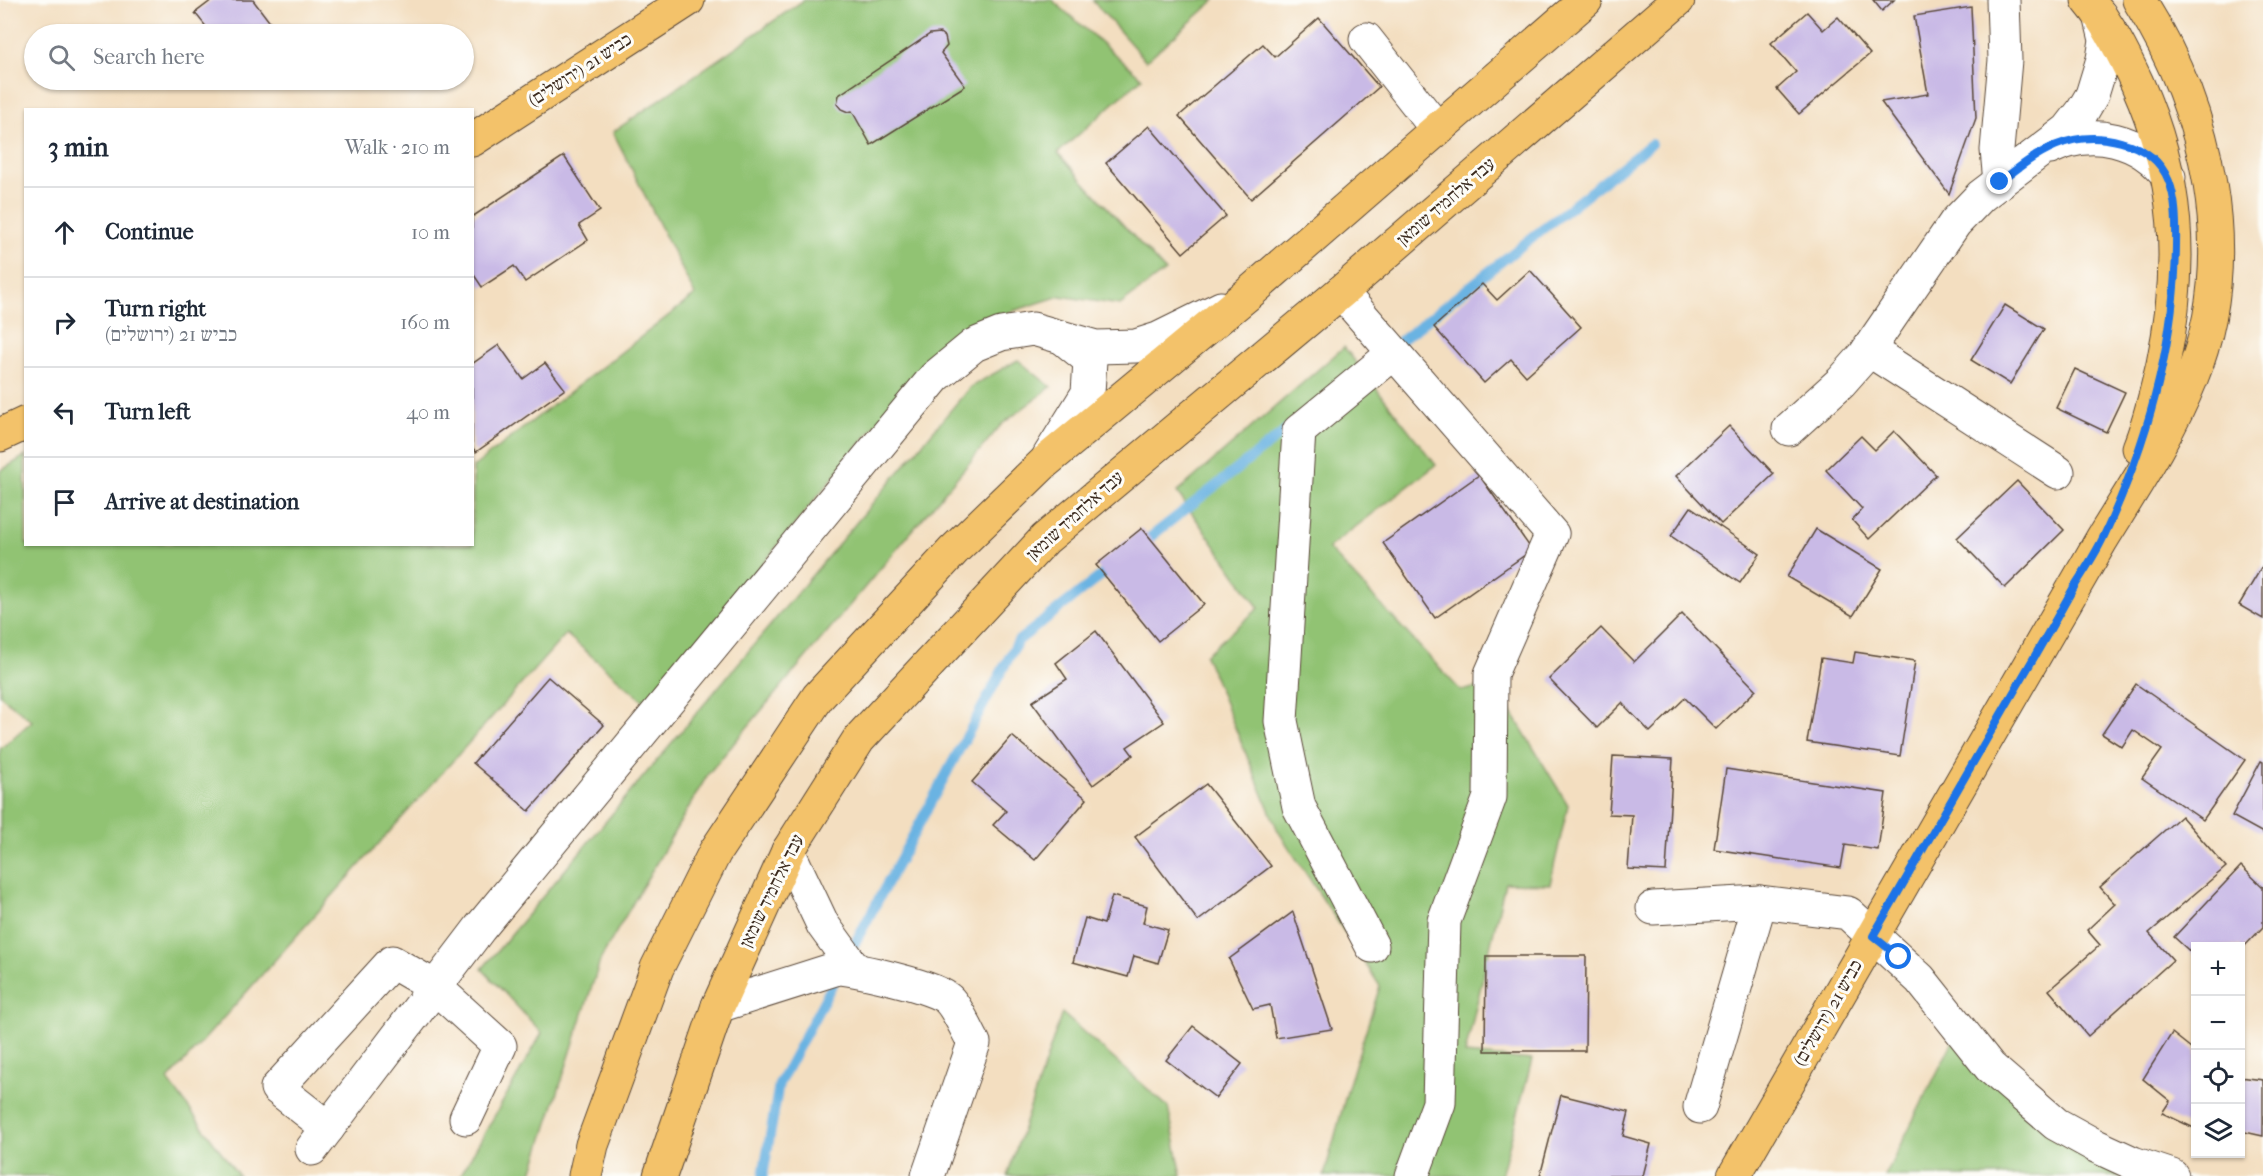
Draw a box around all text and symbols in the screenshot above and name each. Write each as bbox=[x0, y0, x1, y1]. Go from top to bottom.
search box bbox=[24, 24, 474, 90]
street label: כביש 21 (ירושלים) bbox=[524, 29, 636, 111]
icon: search bbox=[45, 41, 78, 74]
text: Search here bbox=[93, 44, 205, 70]
text: 3 min bbox=[48, 132, 109, 163]
text: Walk · 210 m bbox=[345, 136, 450, 159]
street label: עבד אלחמיד שומאן bbox=[1393, 154, 1499, 250]
route end bbox=[1986, 168, 2012, 194]
icon: ahead bbox=[48, 216, 81, 249]
text: Continue bbox=[105, 219, 194, 245]
text: 10 m bbox=[411, 221, 450, 244]
text: Turn right bbox=[105, 296, 206, 322]
icon: right bbox=[48, 306, 81, 339]
text: 160 m bbox=[400, 311, 450, 334]
text: כביש 21 (ירושלים) bbox=[105, 323, 237, 346]
icon: left bbox=[48, 396, 81, 429]
text: Turn left bbox=[105, 399, 191, 425]
text: 40 m bbox=[406, 401, 450, 424]
street label: עבד אלחמיד שומאן bbox=[1022, 467, 1128, 565]
icon: arrive bbox=[48, 486, 81, 519]
text: Arrive at destination bbox=[105, 489, 299, 515]
street label: עבד אלחמיד שומאן bbox=[736, 831, 808, 951]
map controls bbox=[2191, 942, 2245, 1158]
button: + bbox=[2191, 942, 2245, 996]
route start bbox=[1885, 943, 1911, 969]
street label: כביש 21 (ירושלים) bbox=[1789, 956, 1867, 1070]
button: − bbox=[2191, 996, 2245, 1050]
button: locate bbox=[2191, 1050, 2245, 1104]
button: layers bbox=[2191, 1104, 2245, 1158]

